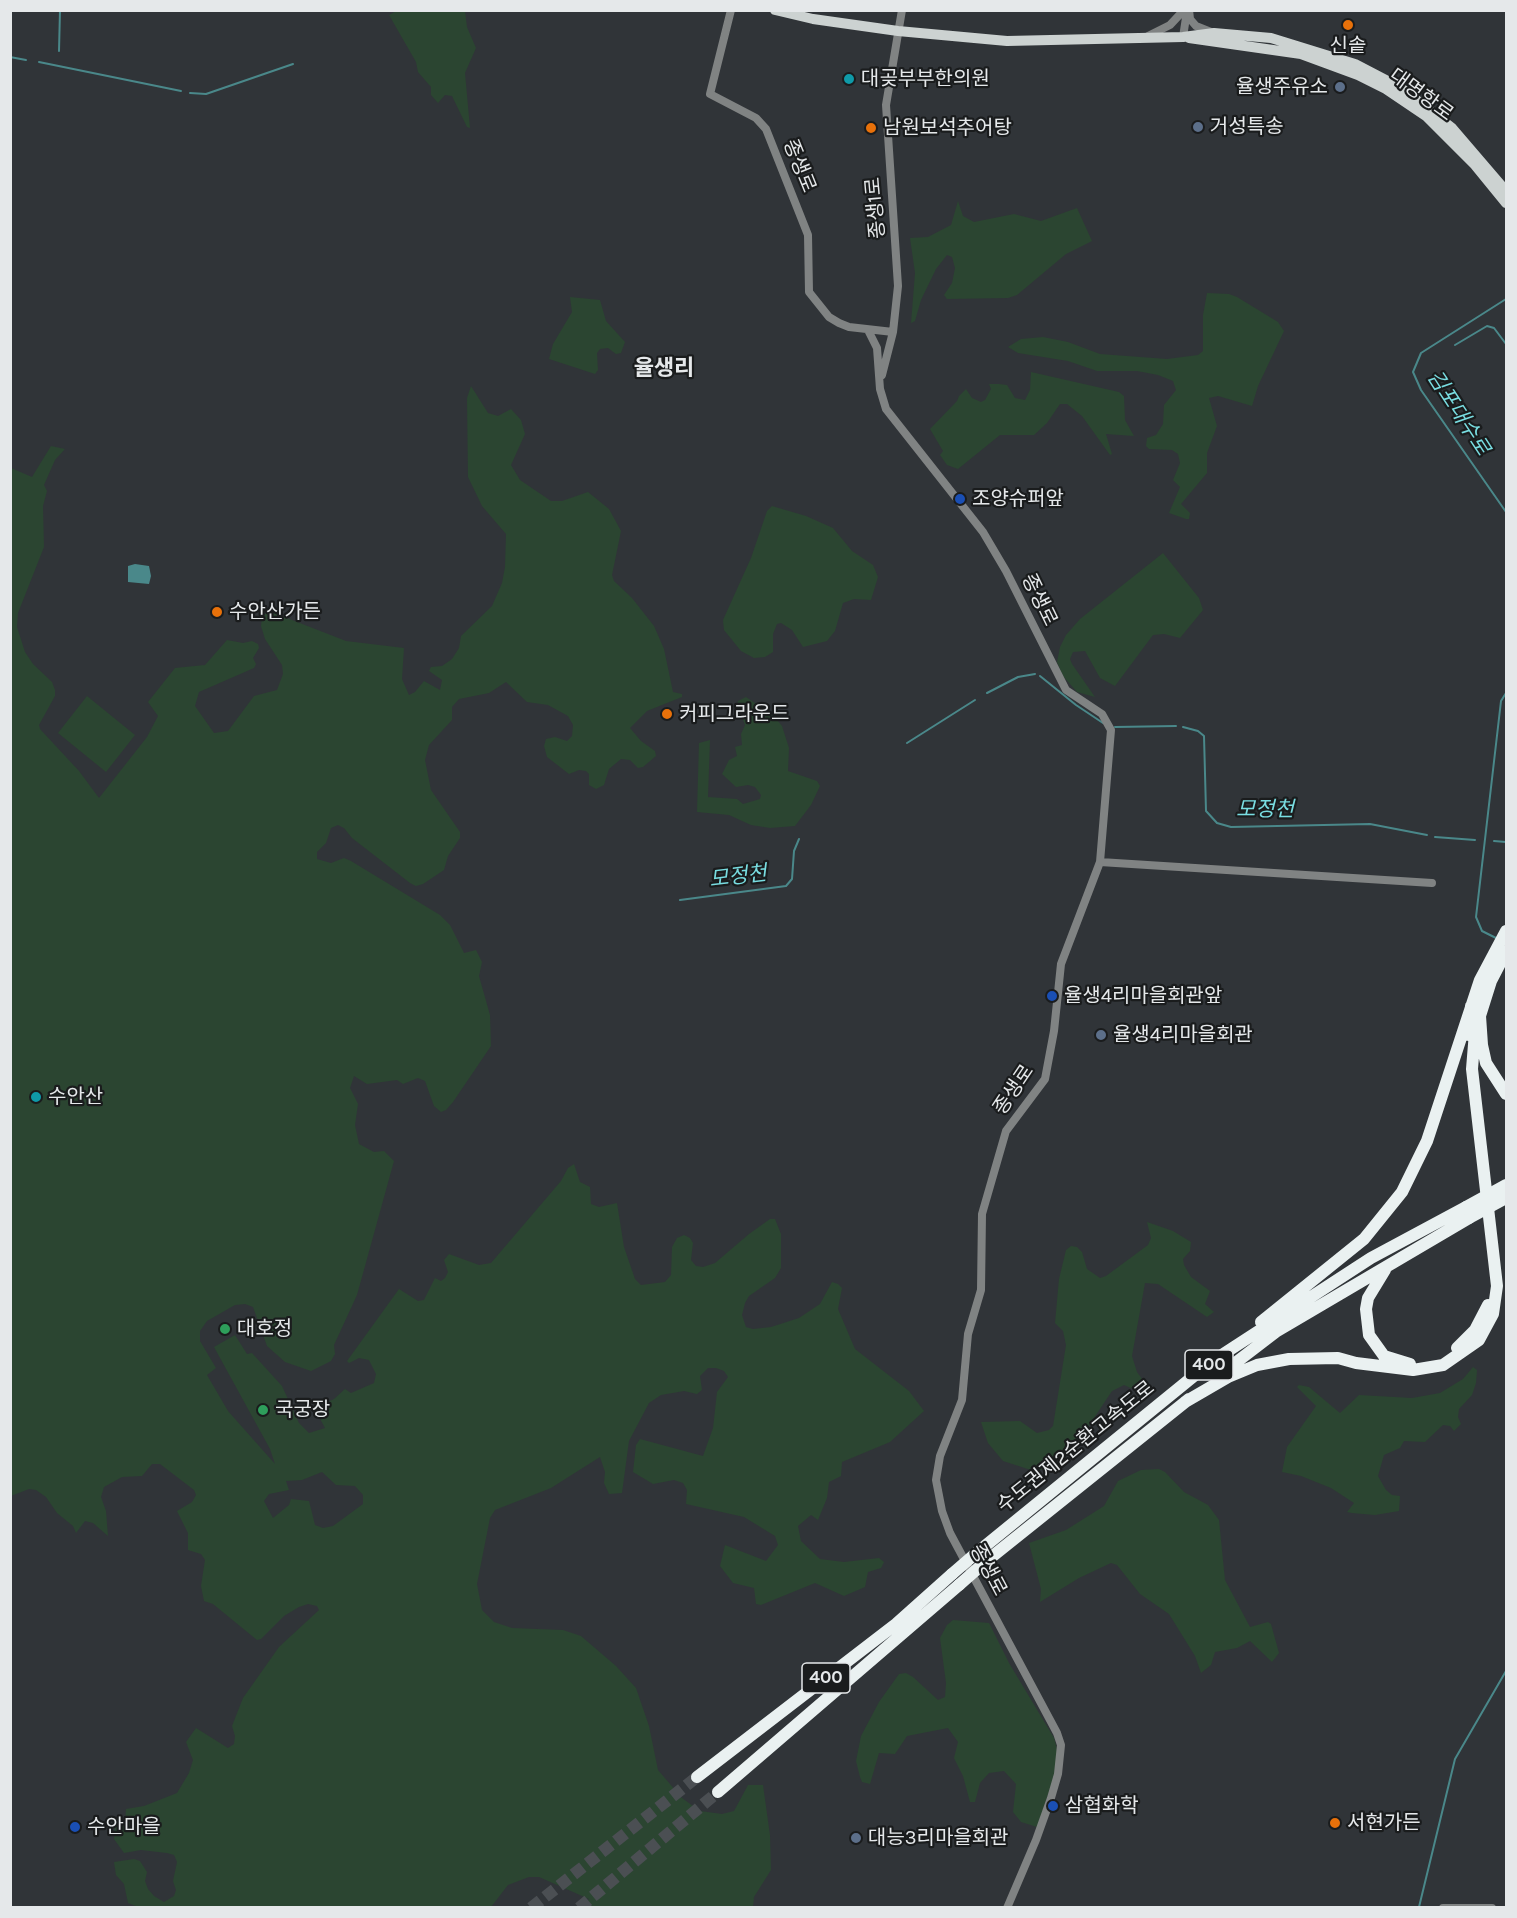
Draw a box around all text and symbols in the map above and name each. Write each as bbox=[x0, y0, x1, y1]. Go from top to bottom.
marker: 신솥 bbox=[1341, 18, 1355, 32]
place label: 신솥 bbox=[1330, 34, 1366, 58]
street label: 대명항로 bbox=[1384, 64, 1458, 126]
place label: 대곶부부한의원 bbox=[861, 67, 990, 91]
marker: 대곶부부한의원 bbox=[842, 72, 856, 86]
place label: 율생주유소 bbox=[1236, 75, 1328, 99]
marker: 율생주유소 bbox=[1333, 80, 1347, 94]
place label: 거성특송 bbox=[1210, 115, 1284, 139]
place label: 남원보석추어탕 bbox=[883, 116, 1012, 140]
marker: 거성특송 bbox=[1191, 120, 1205, 134]
marker: 남원보석추어탕 bbox=[864, 121, 878, 135]
street label: 종생로 bbox=[778, 136, 820, 196]
street label: 종생1로 bbox=[861, 176, 891, 240]
district label: 율생리 bbox=[634, 356, 694, 382]
water label: 김포대수로 bbox=[1421, 366, 1495, 460]
place label: 조양슈퍼앞 bbox=[972, 487, 1064, 511]
marker: 조양슈퍼앞 bbox=[953, 492, 967, 506]
street label: 종생로 bbox=[1016, 570, 1062, 630]
place label: 수안산가든 bbox=[229, 600, 321, 624]
marker: 수안산가든 bbox=[210, 605, 224, 619]
place label: 커피그라운드 bbox=[679, 702, 789, 726]
marker: 커피그라운드 bbox=[660, 707, 674, 721]
water label: 모정천 bbox=[1236, 797, 1294, 823]
water label: 모정천 bbox=[708, 861, 768, 893]
place label: 율생4리마을회관앞 bbox=[1064, 984, 1222, 1008]
marker: 율생4리마을회관앞 bbox=[1045, 989, 1059, 1003]
place label: 율생4리마을회관 bbox=[1113, 1023, 1253, 1047]
marker: 율생4리마을회관 bbox=[1094, 1028, 1108, 1042]
street label: 종생로 bbox=[989, 1060, 1039, 1120]
place label: 수안산 bbox=[48, 1085, 103, 1109]
marker: 수안산 bbox=[29, 1090, 43, 1104]
place label: 대호정 bbox=[237, 1317, 292, 1341]
marker: 대호정 bbox=[218, 1322, 232, 1336]
road number: 400 bbox=[1185, 1350, 1233, 1380]
street label: 수도권제2순환고속도로 bbox=[992, 1376, 1160, 1518]
place label: 국궁장 bbox=[275, 1398, 330, 1422]
marker: 국궁장 bbox=[256, 1403, 270, 1417]
street label: 종생로 bbox=[964, 1540, 1012, 1600]
road number: 400 bbox=[802, 1663, 850, 1693]
place label: 삼협화학 bbox=[1065, 1794, 1139, 1818]
marker: 삼협화학 bbox=[1046, 1799, 1060, 1813]
place label: 서현가든 bbox=[1347, 1811, 1421, 1835]
place label: 수안마을 bbox=[87, 1815, 161, 1839]
marker: 서현가든 bbox=[1328, 1816, 1342, 1830]
marker: 수안마을 bbox=[68, 1820, 82, 1834]
place label: 대능3리마을회관 bbox=[868, 1826, 1009, 1850]
marker: 대능3리마을회관 bbox=[849, 1831, 863, 1845]

